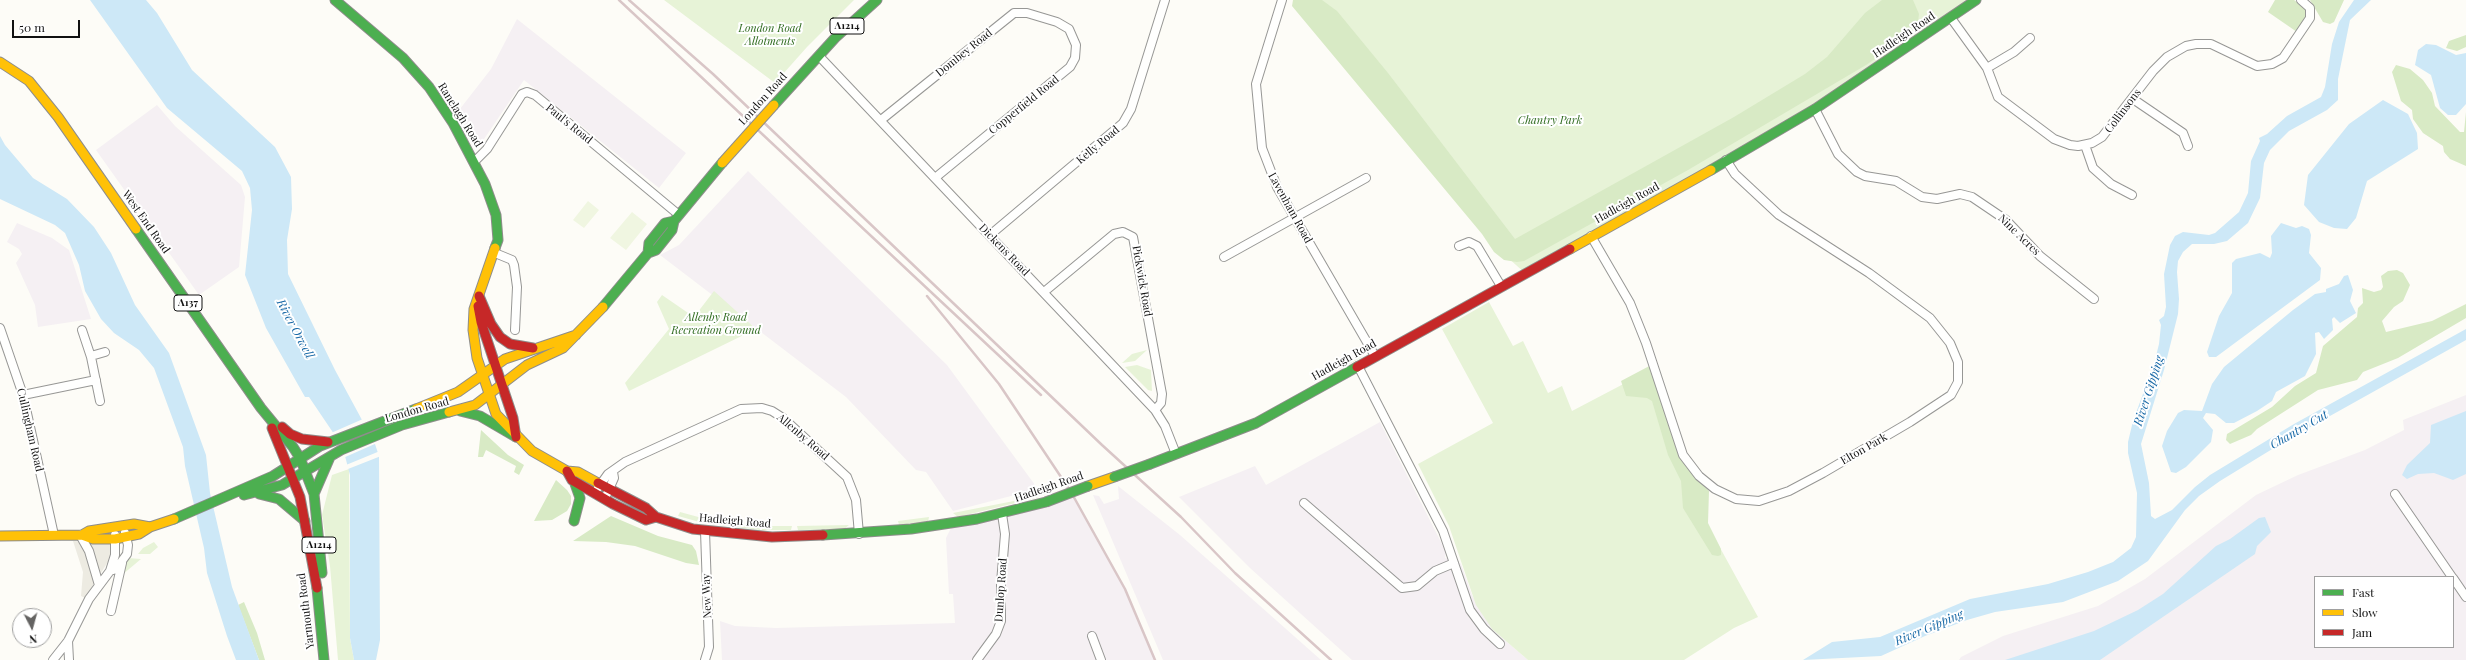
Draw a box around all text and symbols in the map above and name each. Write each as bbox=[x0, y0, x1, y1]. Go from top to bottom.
street label: Hadleigh Road bbox=[1870, 9, 1938, 61]
scale bar bbox=[14, 12, 82, 38]
road number: A1214 bbox=[830, 18, 864, 34]
text: 50 m bbox=[19, 19, 45, 35]
park label: London Road Allotments bbox=[738, 22, 802, 48]
street label: Dombey Road bbox=[933, 26, 995, 80]
street label: London Road bbox=[736, 70, 790, 128]
street label: Copperfield Road bbox=[986, 73, 1062, 137]
street label: Ranelagh Road bbox=[435, 80, 485, 150]
street label: Collinsons bbox=[2102, 86, 2144, 136]
street label: Paul's Road bbox=[543, 101, 595, 147]
park label: Chantry Park bbox=[1518, 114, 1582, 128]
street label: Kelly Road bbox=[1074, 123, 1122, 167]
street label: Lavenham Road bbox=[1265, 170, 1315, 246]
street label: Hadleigh Road bbox=[1592, 180, 1662, 226]
street label: West End Road bbox=[119, 188, 173, 256]
street label: Nine Acres bbox=[1995, 212, 2043, 258]
street label: Dickens Road bbox=[976, 221, 1032, 279]
street label: Pickwick Road bbox=[1129, 244, 1155, 318]
road number: A137 bbox=[174, 295, 202, 311]
water label: River Orwell bbox=[273, 297, 317, 361]
park label: Allenby Road Recreation Ground bbox=[671, 311, 761, 337]
street label: Hadleigh Road bbox=[1309, 337, 1379, 383]
water label: River Gipping bbox=[2131, 354, 2167, 428]
street label: Cullingham Road bbox=[14, 387, 46, 473]
street label: London Road bbox=[384, 395, 450, 425]
water label: Chantry Cut bbox=[2267, 408, 2331, 452]
street label: Allenby Road bbox=[774, 411, 832, 463]
street label: Elton Park bbox=[1838, 430, 1890, 468]
street label: Hadleigh Road bbox=[1013, 469, 1085, 505]
street label: Hadleigh Road bbox=[699, 511, 771, 531]
road number: A1214 bbox=[302, 537, 336, 553]
street label: Dunlop Road bbox=[992, 558, 1010, 622]
street label: Yarmouth Road bbox=[295, 572, 317, 650]
street label: New Way bbox=[700, 573, 714, 619]
legend bbox=[2314, 576, 2454, 648]
text: Fast bbox=[2352, 584, 2374, 600]
text: Slow bbox=[2352, 604, 2378, 620]
water label: River Gipping bbox=[1893, 607, 1965, 649]
north arrow bbox=[12, 608, 52, 648]
text: Jam bbox=[2352, 624, 2372, 640]
text: N bbox=[28, 632, 38, 647]

